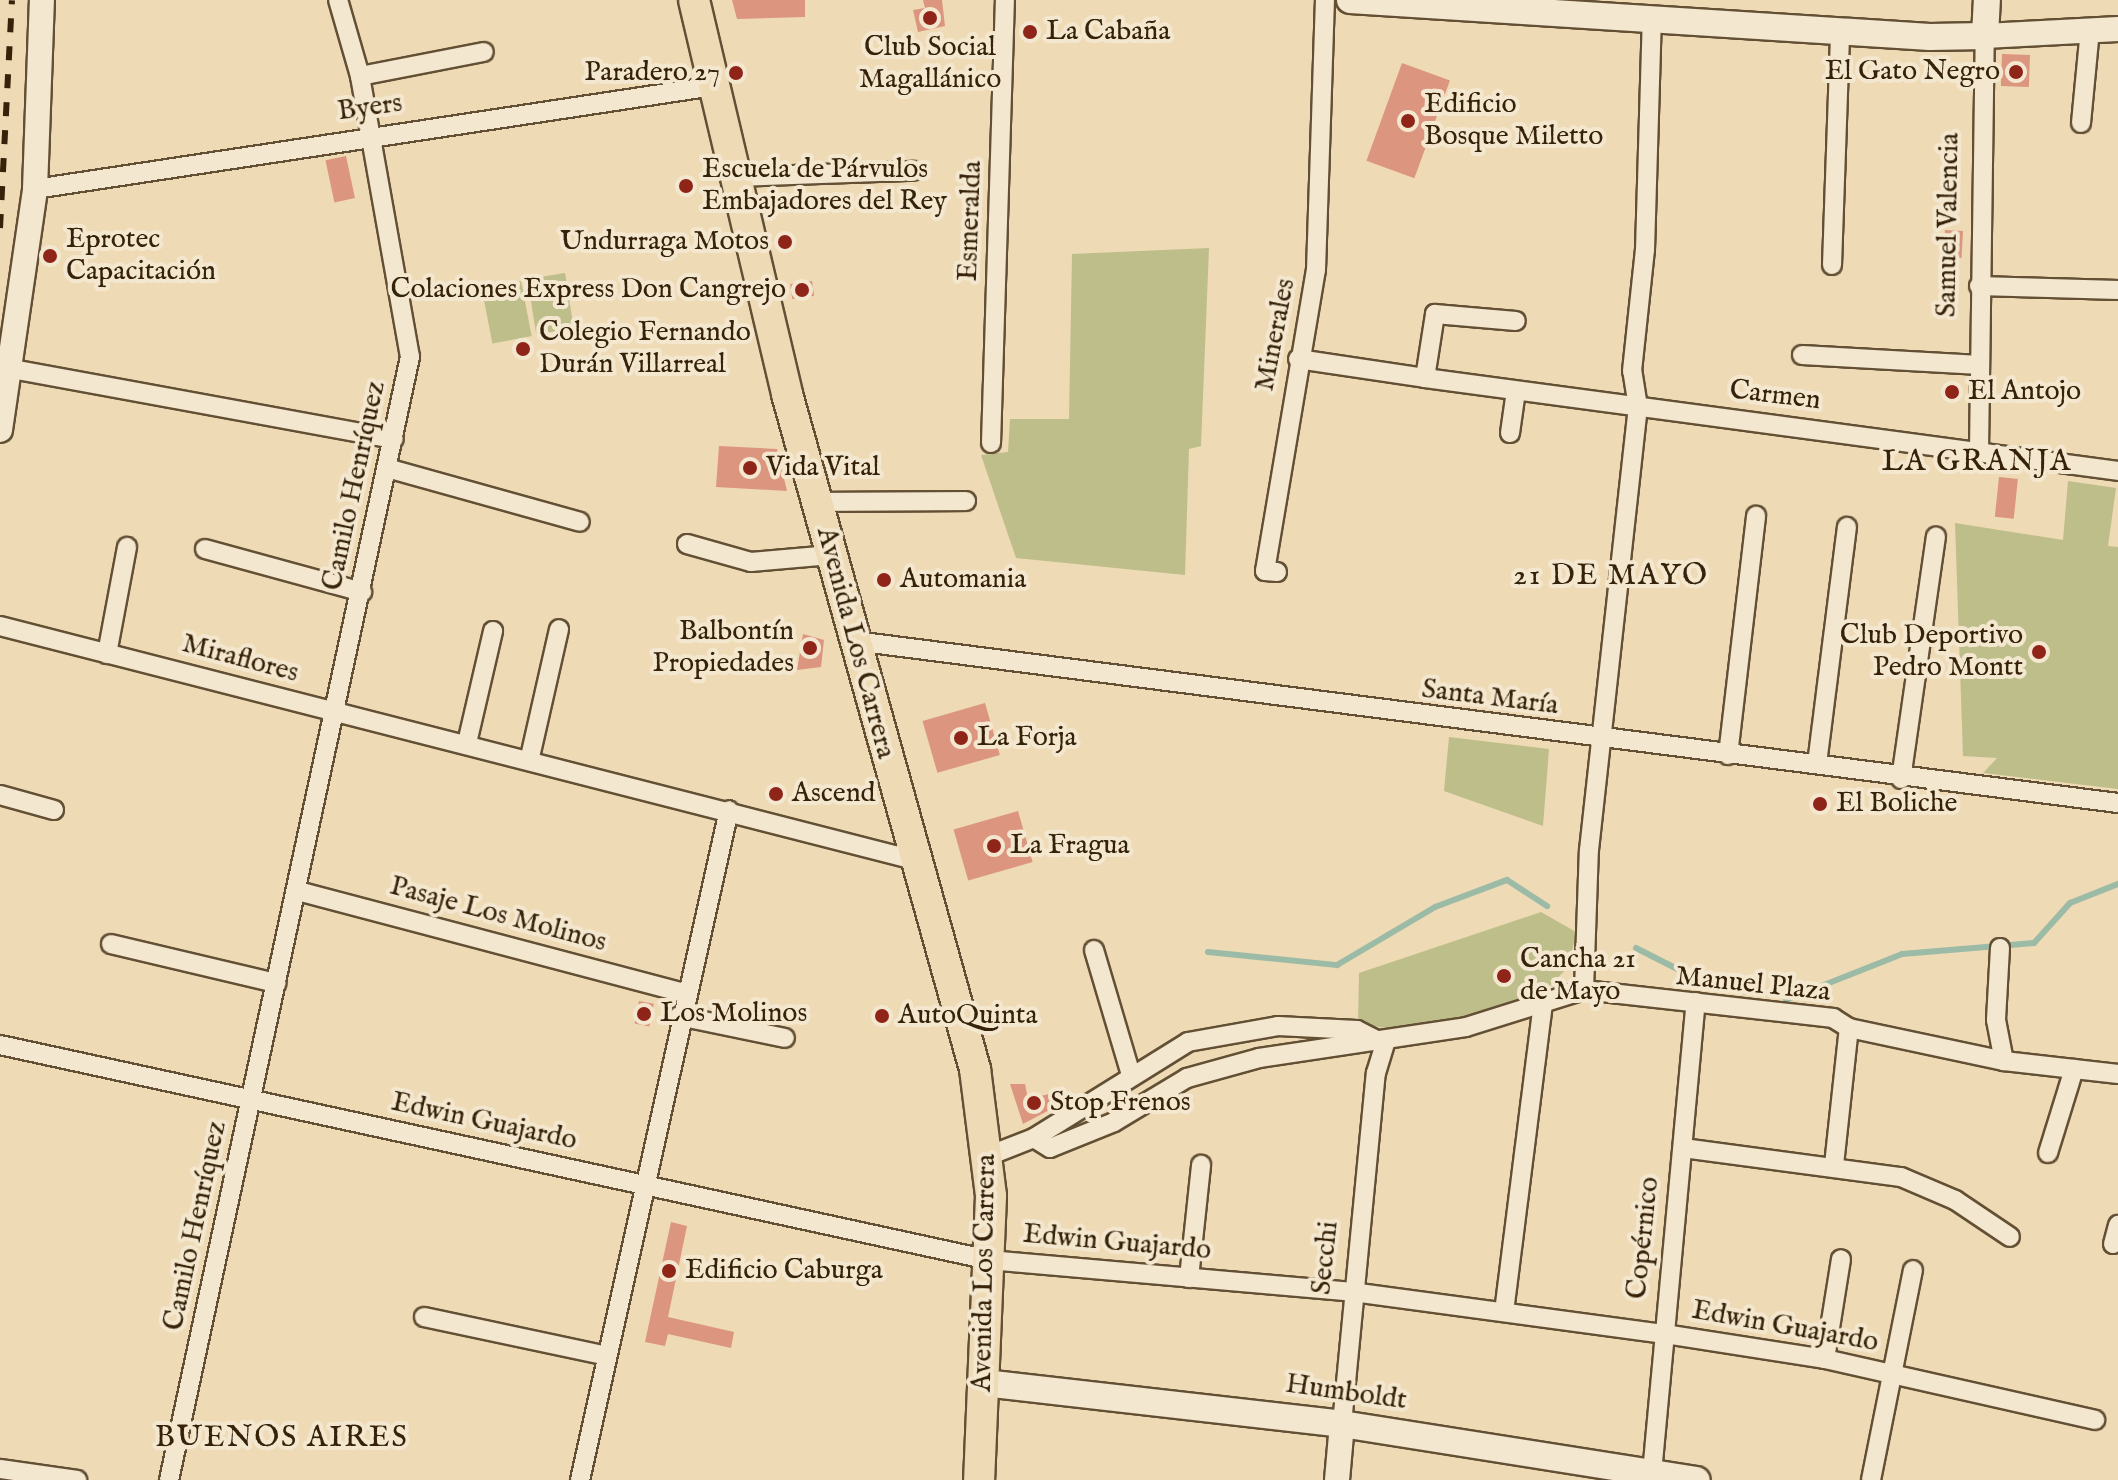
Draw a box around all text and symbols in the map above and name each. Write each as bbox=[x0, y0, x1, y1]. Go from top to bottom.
marker: Club Social Magallánico bbox=[921, 9, 939, 27]
place label: La Cabaña bbox=[1046, 15, 1170, 49]
marker: La Cabaña bbox=[1021, 23, 1039, 41]
place label: Club Social Magallánico bbox=[859, 31, 1001, 97]
place label: El Gato Negro bbox=[1825, 55, 2000, 89]
place label: Paradero 27 bbox=[584, 56, 720, 90]
marker: El Gato Negro bbox=[2007, 63, 2025, 81]
marker: Paradero 27 bbox=[727, 64, 745, 82]
street label: Byers bbox=[336, 87, 404, 129]
place label: Edificio Bosque Miletto bbox=[1424, 88, 1603, 154]
marker: Edificio Bosque Miletto bbox=[1399, 112, 1417, 130]
street label: Samuel Valencia bbox=[1931, 132, 1967, 318]
place label: Escuela de Párvulos Embajadores del Rey bbox=[702, 153, 947, 219]
street label: Esmeralda bbox=[952, 160, 990, 282]
marker: Escuela de Párvulos Embajadores del Rey bbox=[677, 177, 695, 195]
place label: Eprotec Capacitación bbox=[66, 223, 216, 289]
place label: Undurraga Motos bbox=[560, 225, 769, 259]
marker: Undurraga Motos bbox=[776, 233, 794, 251]
marker: Eprotec Capacitación bbox=[41, 247, 59, 265]
place label: Colaciones Express Don Cangrejo bbox=[391, 273, 786, 307]
street label: Minerales bbox=[1249, 276, 1303, 394]
marker: Colaciones Express Don Cangrejo bbox=[793, 281, 811, 299]
place label: Colegio Fernando Durán Villarreal bbox=[539, 316, 751, 382]
marker: Colegio Fernando Durán Villarreal bbox=[514, 340, 532, 358]
street label: Carmen bbox=[1727, 374, 1823, 418]
place label: El Antojo bbox=[1968, 375, 2081, 409]
street label: Camilo Henríquez bbox=[316, 378, 394, 594]
marker: El Antojo bbox=[1943, 383, 1961, 401]
district label: LA GRANJA bbox=[1882, 444, 2072, 480]
place label: Vida Vital bbox=[766, 451, 880, 485]
marker: Vida Vital bbox=[741, 459, 759, 477]
street label: Avenida Los Carrera bbox=[808, 524, 902, 762]
district label: 21 DE MAYO bbox=[1513, 558, 1709, 594]
place label: Automania bbox=[900, 563, 1026, 597]
marker: Automania bbox=[875, 571, 893, 589]
place label: Balbontín Propiedades bbox=[652, 615, 794, 681]
place label: Club Deportivo Pedro Montt bbox=[1840, 619, 2023, 685]
street label: Miraflores bbox=[178, 627, 302, 691]
marker: Balbontín Propiedades bbox=[801, 639, 819, 657]
marker: Club Deportivo Pedro Montt bbox=[2030, 643, 2048, 661]
street label: Santa María bbox=[1420, 673, 1560, 723]
place label: La Forja bbox=[977, 721, 1077, 755]
marker: La Forja bbox=[952, 729, 970, 747]
place label: Ascend bbox=[792, 777, 875, 811]
marker: Ascend bbox=[767, 785, 785, 803]
place label: El Boliche bbox=[1836, 787, 1957, 821]
marker: El Boliche bbox=[1811, 795, 1829, 813]
place label: La Fragua bbox=[1010, 829, 1130, 863]
marker: La Fragua bbox=[985, 837, 1003, 855]
street label: Pasaje Los Molinos bbox=[386, 870, 610, 960]
place label: Cancha 21 de Mayo bbox=[1520, 943, 1636, 1009]
street label: Manuel Plaza bbox=[1674, 960, 1832, 1010]
marker: Cancha 21 de Mayo bbox=[1495, 967, 1513, 985]
place label: Los Molinos bbox=[660, 997, 807, 1031]
place label: AutoQuinta bbox=[898, 999, 1038, 1033]
marker: Los Molinos bbox=[635, 1005, 653, 1023]
marker: AutoQuinta bbox=[873, 1007, 891, 1025]
street label: Edwin Guajardo bbox=[388, 1086, 580, 1158]
place label: Stop Frenos bbox=[1050, 1086, 1191, 1120]
marker: Stop Frenos bbox=[1025, 1094, 1043, 1112]
street label: Camilo Henríquez bbox=[157, 1118, 235, 1334]
street label: Avenida Los Carrera bbox=[966, 1154, 1004, 1392]
street label: Copérnico bbox=[1621, 1175, 1667, 1301]
street label: Edwin Guajardo bbox=[1021, 1218, 1213, 1268]
street label: Secchi bbox=[1305, 1220, 1347, 1296]
place label: Edificio Caburga bbox=[685, 1254, 883, 1288]
marker: Edificio Caburga bbox=[660, 1262, 678, 1280]
street label: Edwin Guajardo bbox=[1689, 1294, 1881, 1360]
street label: Humboldt bbox=[1283, 1368, 1409, 1418]
district label: BUENOS AIRES bbox=[155, 1420, 409, 1456]

